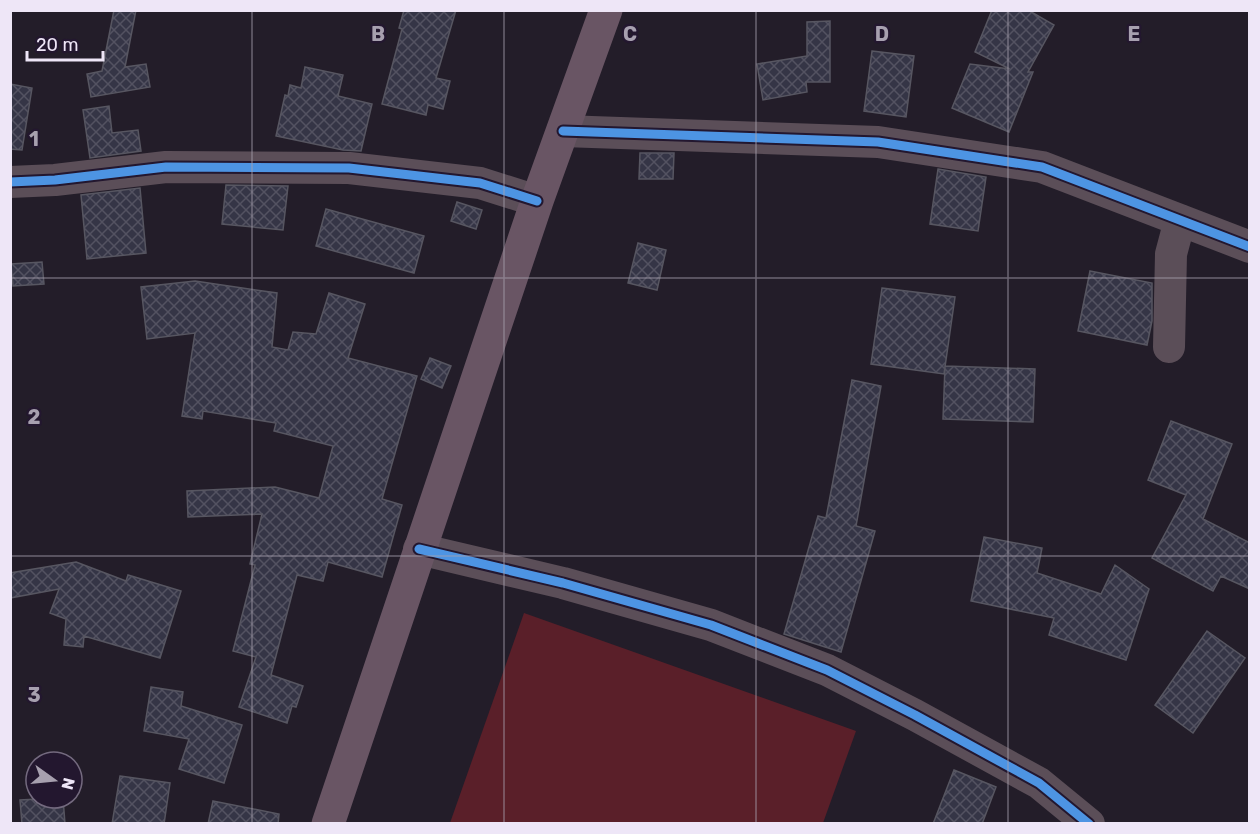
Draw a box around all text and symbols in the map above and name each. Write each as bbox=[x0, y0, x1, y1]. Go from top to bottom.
text: B bbox=[371, 22, 385, 46]
text: C bbox=[623, 22, 637, 46]
text: D bbox=[875, 22, 889, 46]
text: E bbox=[1128, 22, 1140, 46]
scale bar bbox=[27, 24, 104, 62]
text: 20 m bbox=[36, 34, 78, 56]
text: 1 bbox=[29, 127, 39, 151]
text: 2 bbox=[28, 405, 41, 429]
text: 3 bbox=[27, 683, 41, 707]
north arrow bbox=[24, 750, 84, 810]
text: N bbox=[57, 776, 79, 792]

